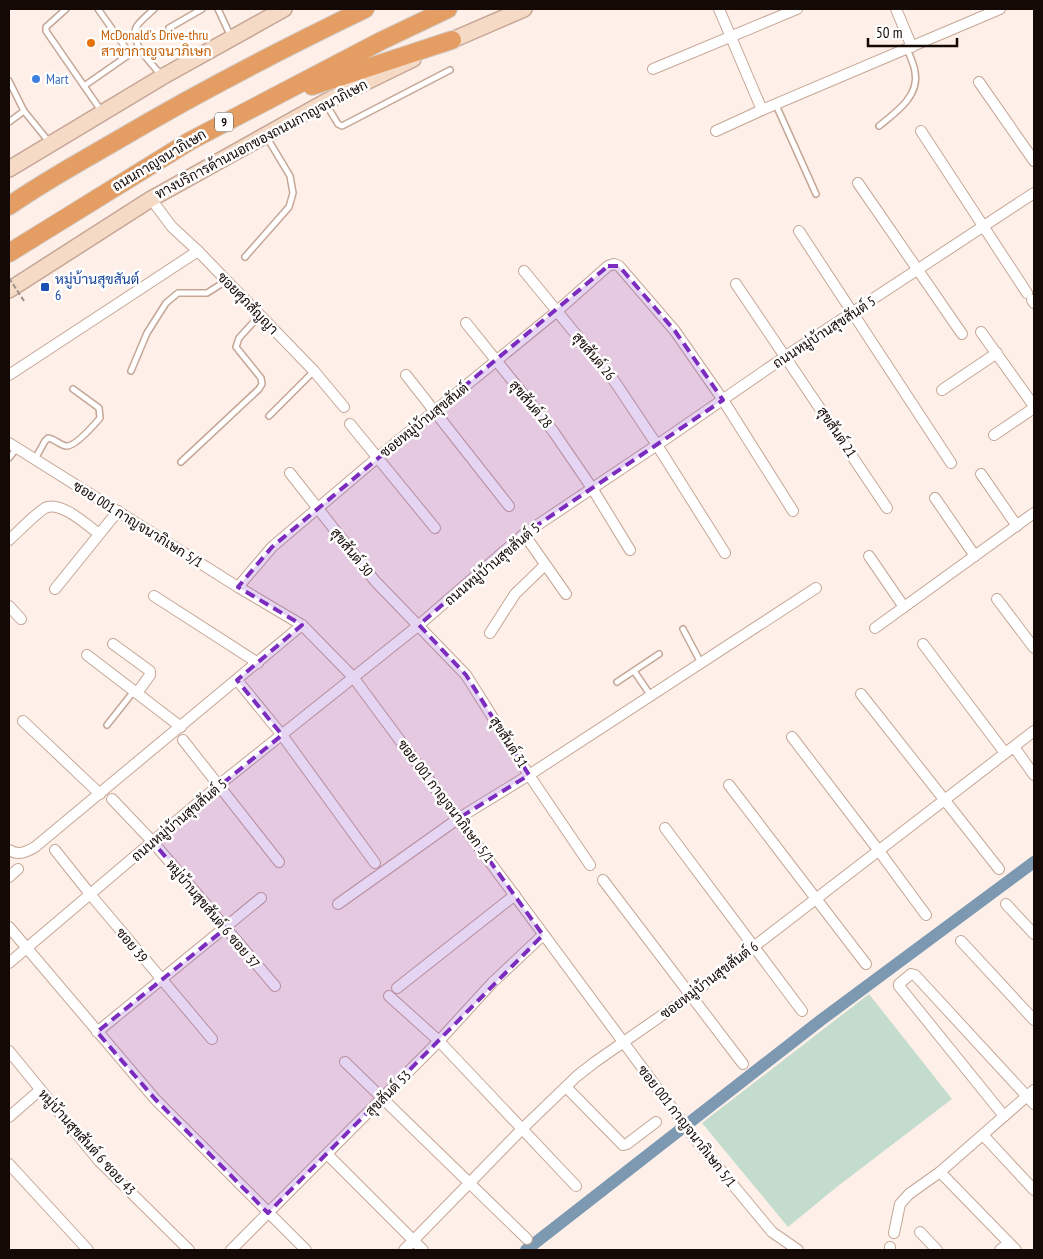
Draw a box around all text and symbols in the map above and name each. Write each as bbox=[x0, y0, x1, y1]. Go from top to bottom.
scale bar bbox=[868, 15, 957, 47]
text: 50 m bbox=[876, 23, 902, 42]
place label: McDonald's Drive-thru สาขากาญจนาภิเษก bbox=[101, 26, 212, 60]
marker: McDonald's Drive-thru สาขากาญจนาภิเษก bbox=[85, 37, 97, 49]
place label: Mart bbox=[46, 70, 69, 88]
marker: Mart bbox=[30, 73, 42, 85]
street label: ทางบริการด้านนอกของถนนกาญจนาภิเษก bbox=[152, 76, 370, 202]
road number: 9 bbox=[215, 112, 233, 132]
street label: ถนนกาญจนาภิเษก bbox=[109, 125, 209, 195]
street label: ซอยศุภสัญญา bbox=[213, 268, 282, 339]
place label: หมู่บ้านสุขสันต์ 6 bbox=[55, 270, 139, 304]
marker: หมู่บ้านสุขสันต์ 6 bbox=[39, 281, 51, 293]
street label: ถนนหมู่บ้านสุขสันต์ 5 bbox=[769, 292, 880, 373]
street label: สุขสันต์ 26 bbox=[568, 328, 619, 384]
street label: สุขสันต์ 28 bbox=[505, 376, 556, 432]
street label: ซอยหมู่บ้านสุขสันต์ bbox=[376, 379, 473, 462]
street label: สุขสันต์ 21 bbox=[813, 403, 861, 461]
street label: ซอย 001 กาญจนาภิเษก 5/1 bbox=[70, 477, 206, 571]
street label: ถนนหมู่บ้านสุขสันต์ 5 bbox=[440, 519, 544, 610]
street label: สุขสันต์ 30 bbox=[326, 524, 377, 581]
street label: สุขสันต์ 31 bbox=[485, 713, 532, 772]
street label: ซอย 001 กาญจนาภิเษก 5/1 bbox=[394, 736, 498, 866]
street label: ถนนหมู่บ้านสุขสันต์ 5 bbox=[127, 775, 231, 866]
street label: หมู่บ้านสุขสันต์ 6 ซอย 37 bbox=[161, 856, 264, 973]
street label: ซอย 39 bbox=[112, 924, 152, 966]
street label: ซอยหมู่บ้านสุขสันต์ 6 bbox=[656, 937, 762, 1024]
street label: ซอย 001 กาญจนาภิเษก 5/1 bbox=[634, 1061, 740, 1191]
street label: สุขสันต์ 53 bbox=[361, 1066, 415, 1120]
street label: หมู่บ้านสุขสันต์ 6 ซอย 43 bbox=[34, 1085, 139, 1200]

